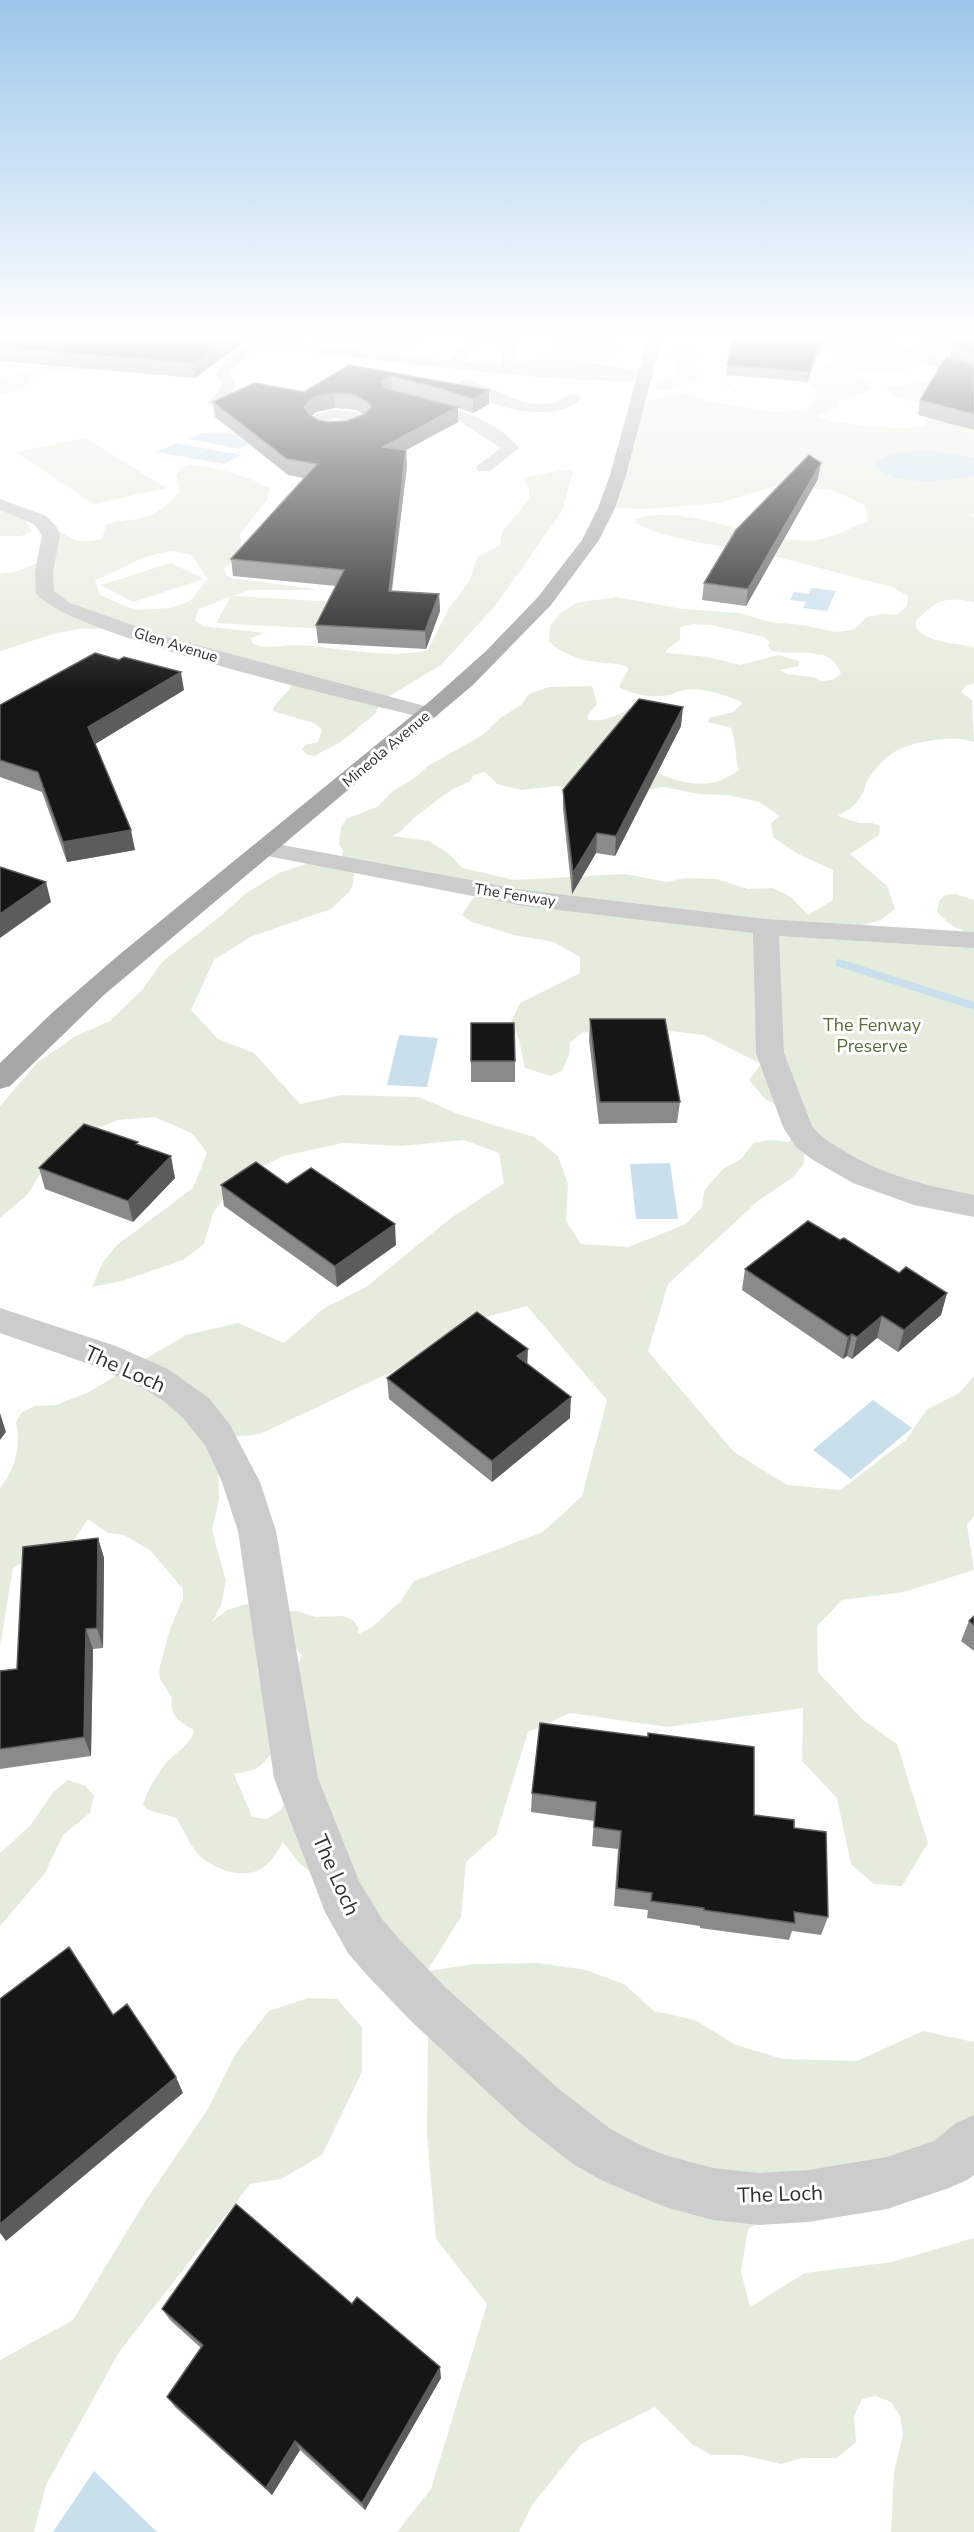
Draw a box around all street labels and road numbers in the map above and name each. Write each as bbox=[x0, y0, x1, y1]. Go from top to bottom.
street label: Glen Avenue bbox=[132, 623, 220, 667]
street label: Mineola Avenue bbox=[338, 706, 434, 792]
street label: The Fenway bbox=[473, 879, 557, 911]
street label: The Loch bbox=[80, 1339, 170, 1399]
street label: The Loch bbox=[306, 1830, 366, 1920]
street label: The Loch bbox=[737, 2179, 823, 2209]

